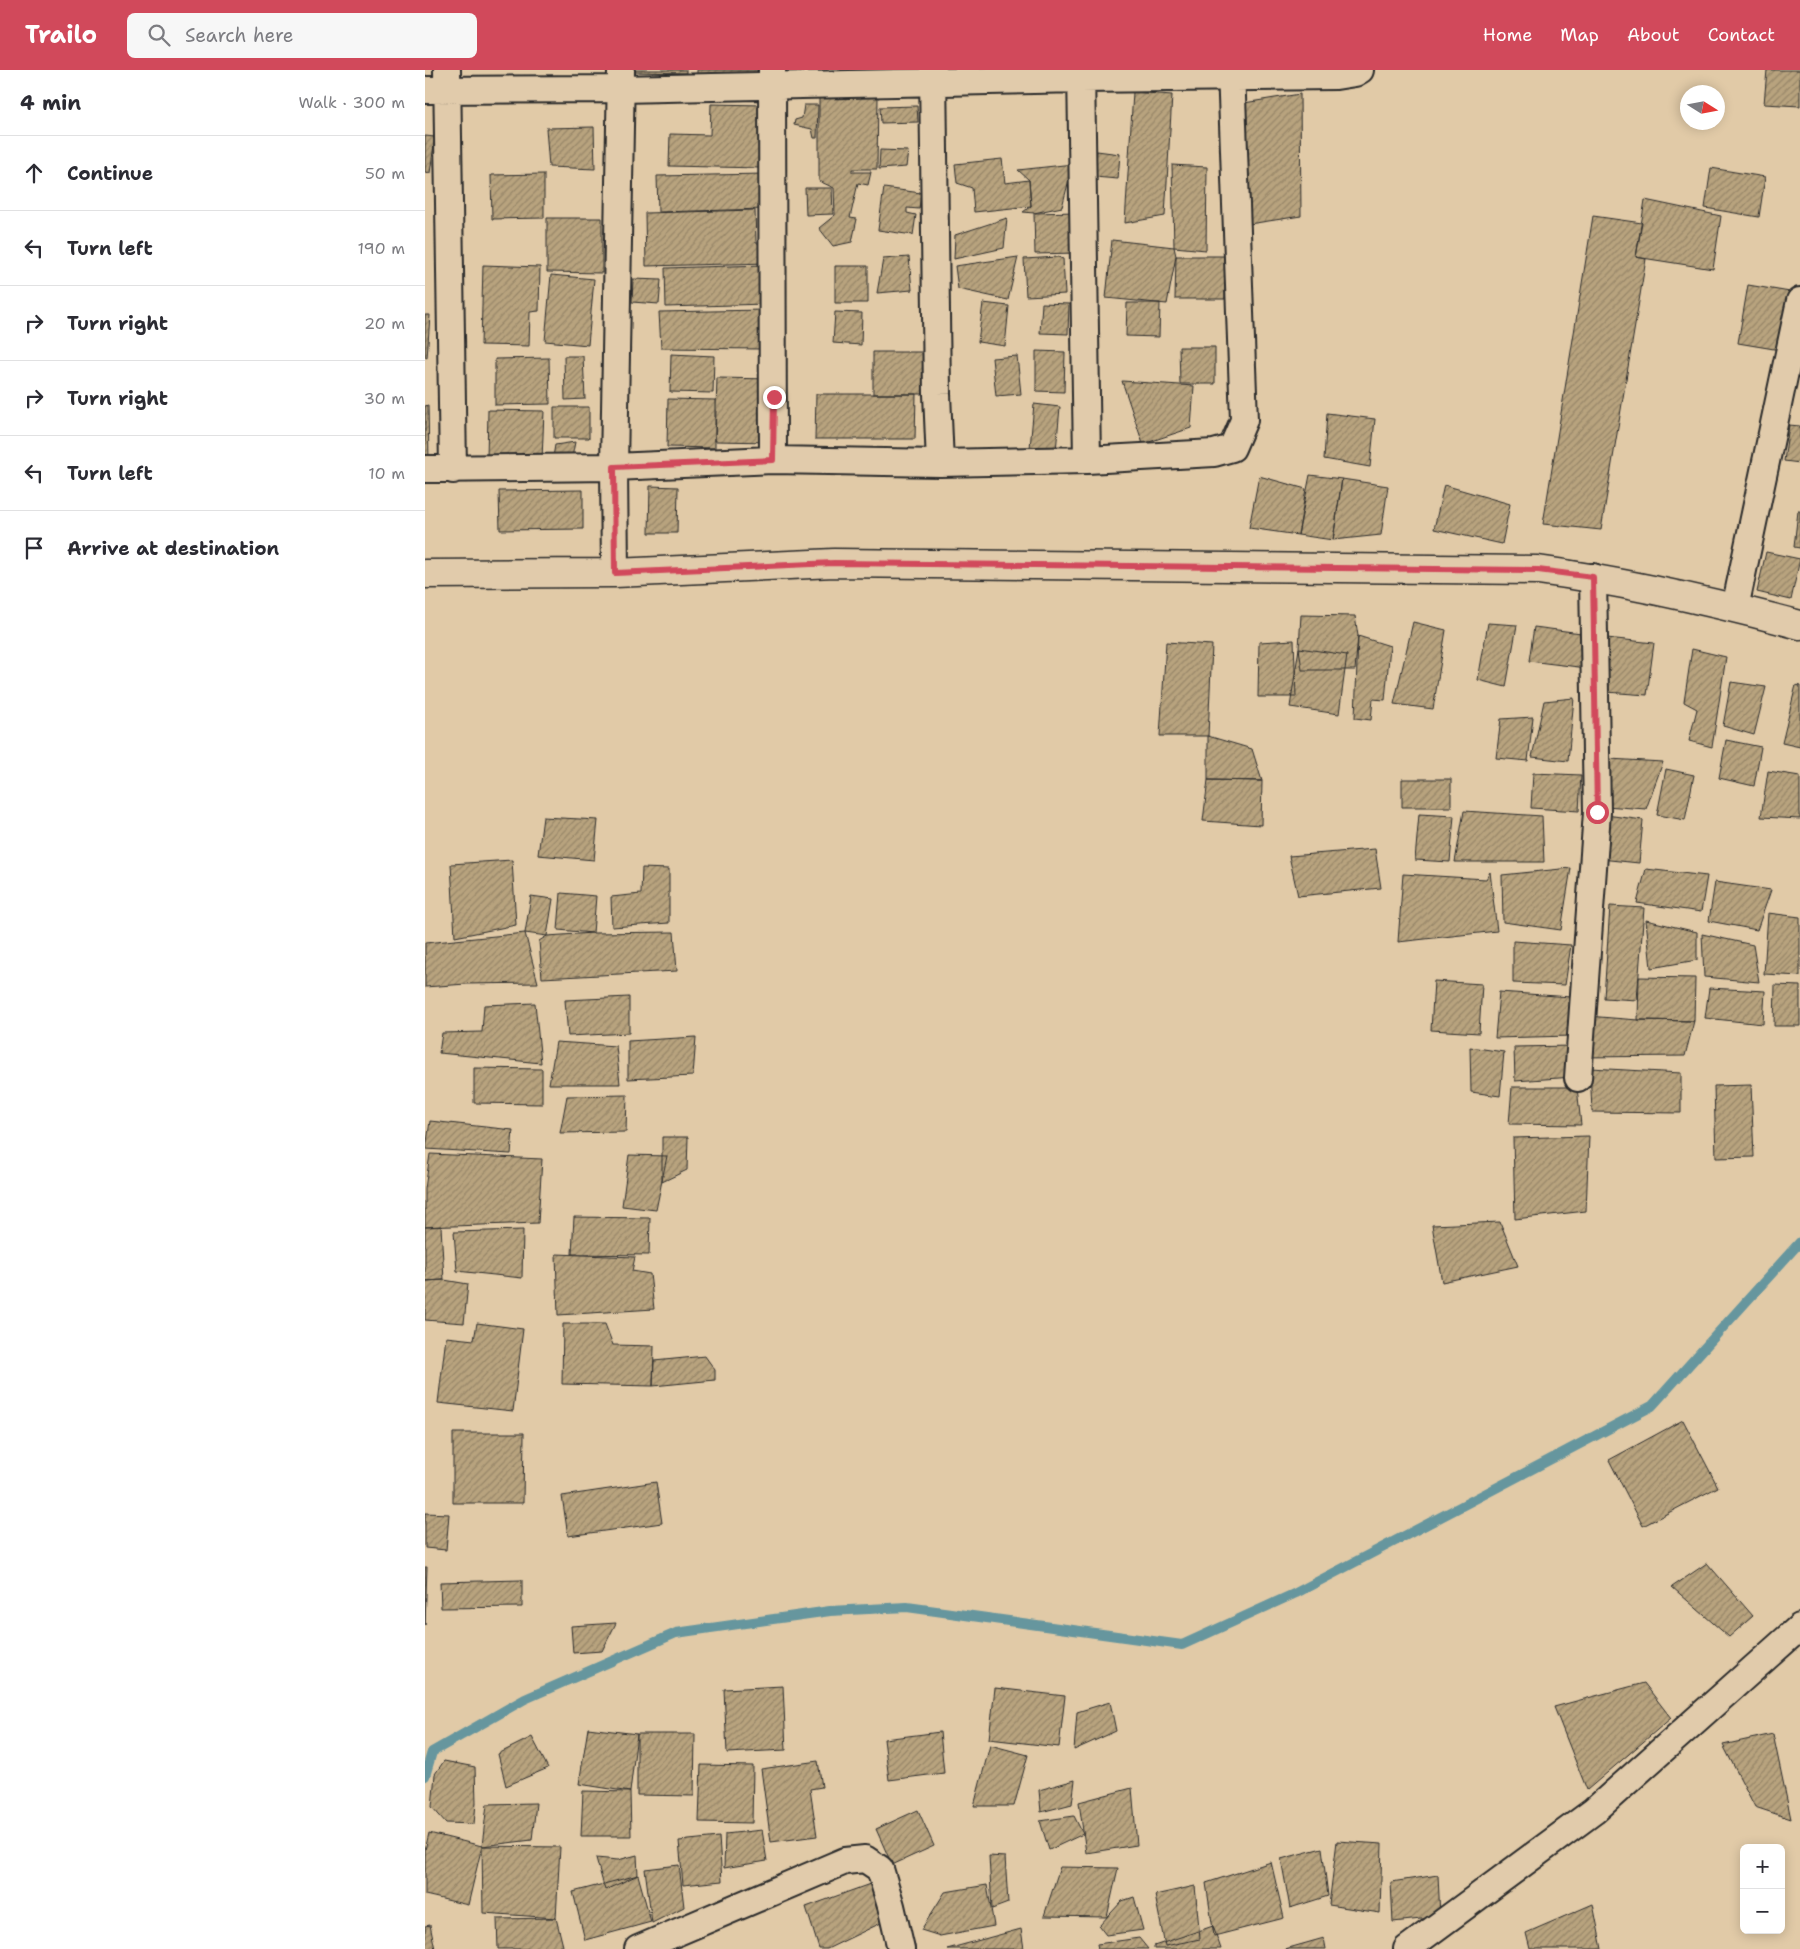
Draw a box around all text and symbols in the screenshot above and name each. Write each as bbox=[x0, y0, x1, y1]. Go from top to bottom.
search box bbox=[127, 13, 477, 58]
text: Trailo bbox=[25, 19, 97, 51]
icon: search bbox=[145, 21, 173, 49]
text: Search here bbox=[185, 23, 294, 48]
text: Home bbox=[1483, 23, 1532, 47]
text: Map bbox=[1560, 23, 1599, 47]
text: About bbox=[1627, 23, 1680, 47]
text: Contact bbox=[1708, 23, 1775, 47]
north arrow bbox=[1680, 85, 1725, 130]
text: 4 min bbox=[20, 89, 81, 117]
text: Walk · 300 m bbox=[298, 92, 405, 113]
icon: ahead bbox=[20, 159, 48, 187]
text: Continue bbox=[67, 161, 153, 186]
text: 50 m bbox=[365, 163, 405, 184]
icon: left bbox=[20, 234, 48, 262]
text: Turn left bbox=[67, 236, 153, 261]
text: 190 m bbox=[358, 238, 405, 259]
icon: right bbox=[20, 309, 48, 337]
text: Turn right bbox=[67, 311, 168, 336]
text: 20 m bbox=[364, 313, 405, 334]
icon: right bbox=[20, 384, 48, 412]
text: Turn right bbox=[67, 386, 168, 411]
route end bbox=[763, 386, 786, 409]
text: 30 m bbox=[364, 388, 405, 409]
icon: left bbox=[20, 459, 48, 487]
text: Turn left bbox=[67, 461, 153, 486]
text: 10 m bbox=[368, 463, 405, 484]
icon: arrive bbox=[20, 534, 48, 562]
text: Arrive at destination bbox=[67, 536, 279, 561]
route start bbox=[1586, 801, 1609, 824]
map controls bbox=[1740, 1844, 1785, 1934]
button: + bbox=[1740, 1844, 1785, 1889]
button: − bbox=[1740, 1889, 1785, 1934]

